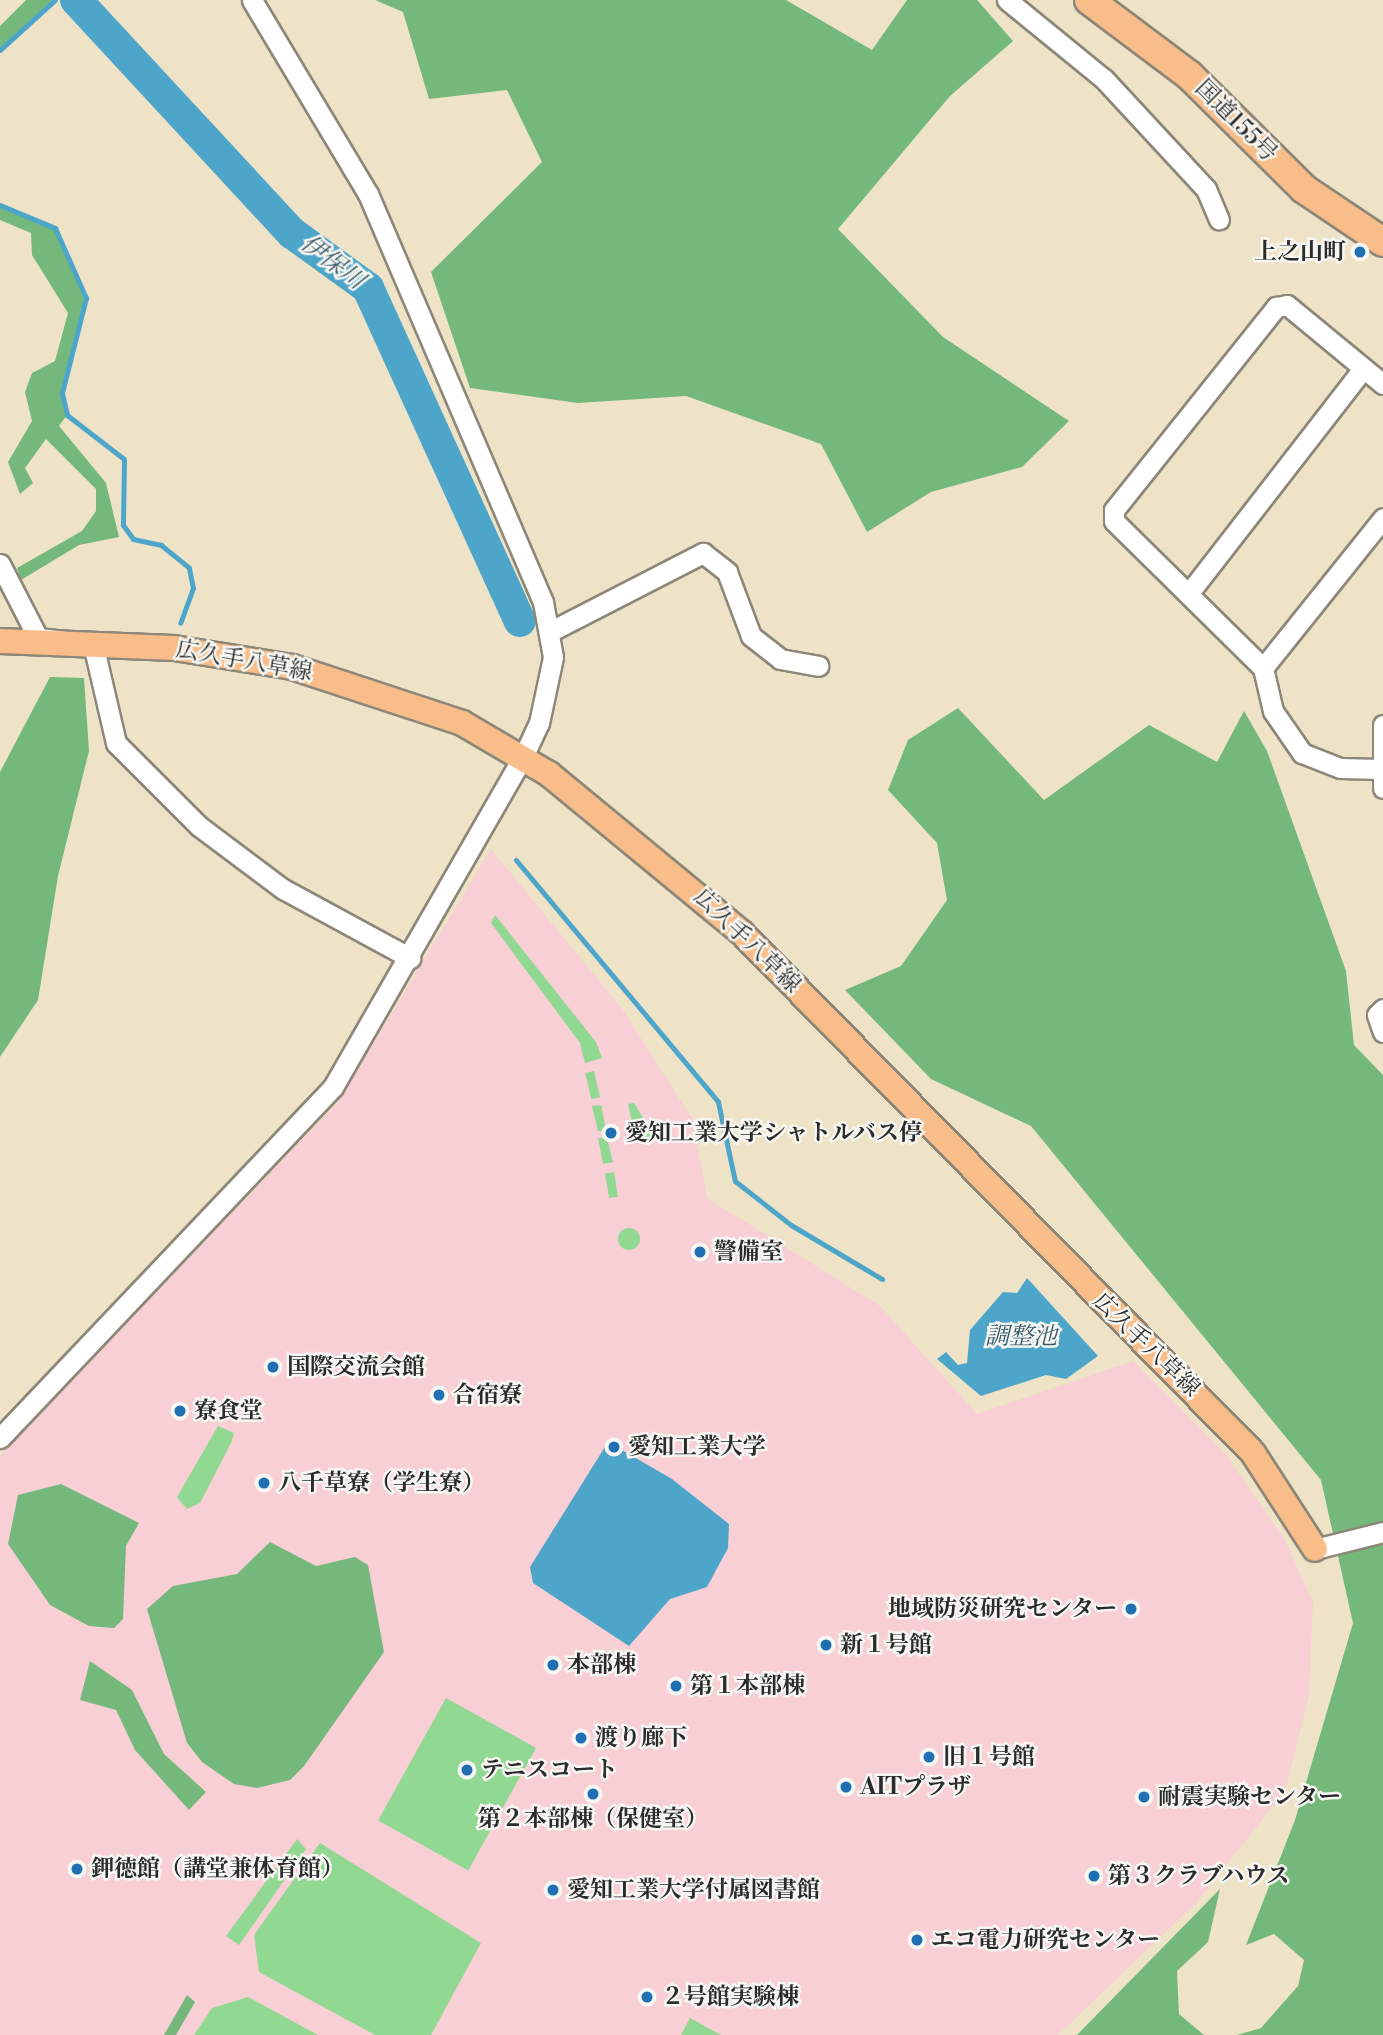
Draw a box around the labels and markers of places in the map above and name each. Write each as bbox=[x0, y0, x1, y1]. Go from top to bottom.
place label: 上之山町 bbox=[1254, 238, 1346, 266]
marker: 上之山町 bbox=[1352, 244, 1368, 260]
place label: 愛知工業大学シャトルバス停 bbox=[625, 1119, 924, 1147]
marker: 愛知工業大学シャトルバス停 bbox=[603, 1125, 619, 1141]
place label: 警備室 bbox=[714, 1238, 783, 1266]
marker: 警備室 bbox=[692, 1244, 708, 1260]
place label: 国際交流会館 bbox=[287, 1353, 425, 1381]
marker: 国際交流会館 bbox=[265, 1359, 281, 1375]
place label: 合宿寮 bbox=[453, 1381, 522, 1409]
marker: 合宿寮 bbox=[431, 1387, 447, 1403]
place label: 寮食堂 bbox=[194, 1397, 263, 1425]
marker: 寮食堂 bbox=[172, 1403, 188, 1419]
place label: 愛知工業大学 bbox=[628, 1433, 766, 1461]
marker: 愛知工業大学 bbox=[606, 1439, 622, 1455]
place label: 八千草寮（学生寮） bbox=[278, 1469, 485, 1497]
marker: 八千草寮（学生寮） bbox=[256, 1475, 272, 1491]
place label: 地域防災研究センター bbox=[887, 1595, 1117, 1623]
marker: 地域防災研究センター bbox=[1123, 1601, 1139, 1617]
place label: 新１号館 bbox=[840, 1631, 932, 1659]
marker: 新１号館 bbox=[818, 1637, 834, 1653]
place label: 本部棟 bbox=[567, 1651, 636, 1679]
marker: 本部棟 bbox=[545, 1657, 561, 1673]
place label: 第１本部棟 bbox=[690, 1672, 805, 1700]
marker: 第１本部棟 bbox=[668, 1678, 684, 1694]
place label: 渡り廊下 bbox=[595, 1724, 687, 1752]
marker: 渡り廊下 bbox=[573, 1730, 589, 1746]
place label: 旧１号館 bbox=[943, 1743, 1035, 1771]
marker: 旧１号館 bbox=[921, 1749, 937, 1765]
place label: テニスコート bbox=[481, 1756, 619, 1784]
marker: テニスコート bbox=[459, 1762, 475, 1778]
place label: AITプラザ bbox=[860, 1773, 971, 1801]
marker: AITプラザ bbox=[838, 1779, 854, 1795]
place label: 耐震実験センター bbox=[1158, 1783, 1342, 1811]
marker: 第２本部棟（保健室） bbox=[585, 1786, 601, 1802]
marker: 耐震実験センター bbox=[1136, 1789, 1152, 1805]
place label: 第２本部棟（保健室） bbox=[478, 1805, 708, 1833]
place label: 鉀徳館（講堂兼体育館） bbox=[91, 1855, 344, 1883]
marker: 鉀徳館（講堂兼体育館） bbox=[69, 1861, 85, 1877]
place label: 第３クラブハウス bbox=[1108, 1862, 1292, 1890]
marker: 第３クラブハウス bbox=[1086, 1868, 1102, 1884]
place label: 愛知工業大学付属図書館 bbox=[567, 1876, 820, 1904]
marker: 愛知工業大学付属図書館 bbox=[545, 1882, 561, 1898]
place label: エコ電力研究センター bbox=[931, 1926, 1161, 1954]
marker: エコ電力研究センター bbox=[909, 1932, 925, 1948]
place label: ２号館実験棟 bbox=[661, 1983, 799, 2011]
marker: ２号館実験棟 bbox=[639, 1989, 655, 2005]

